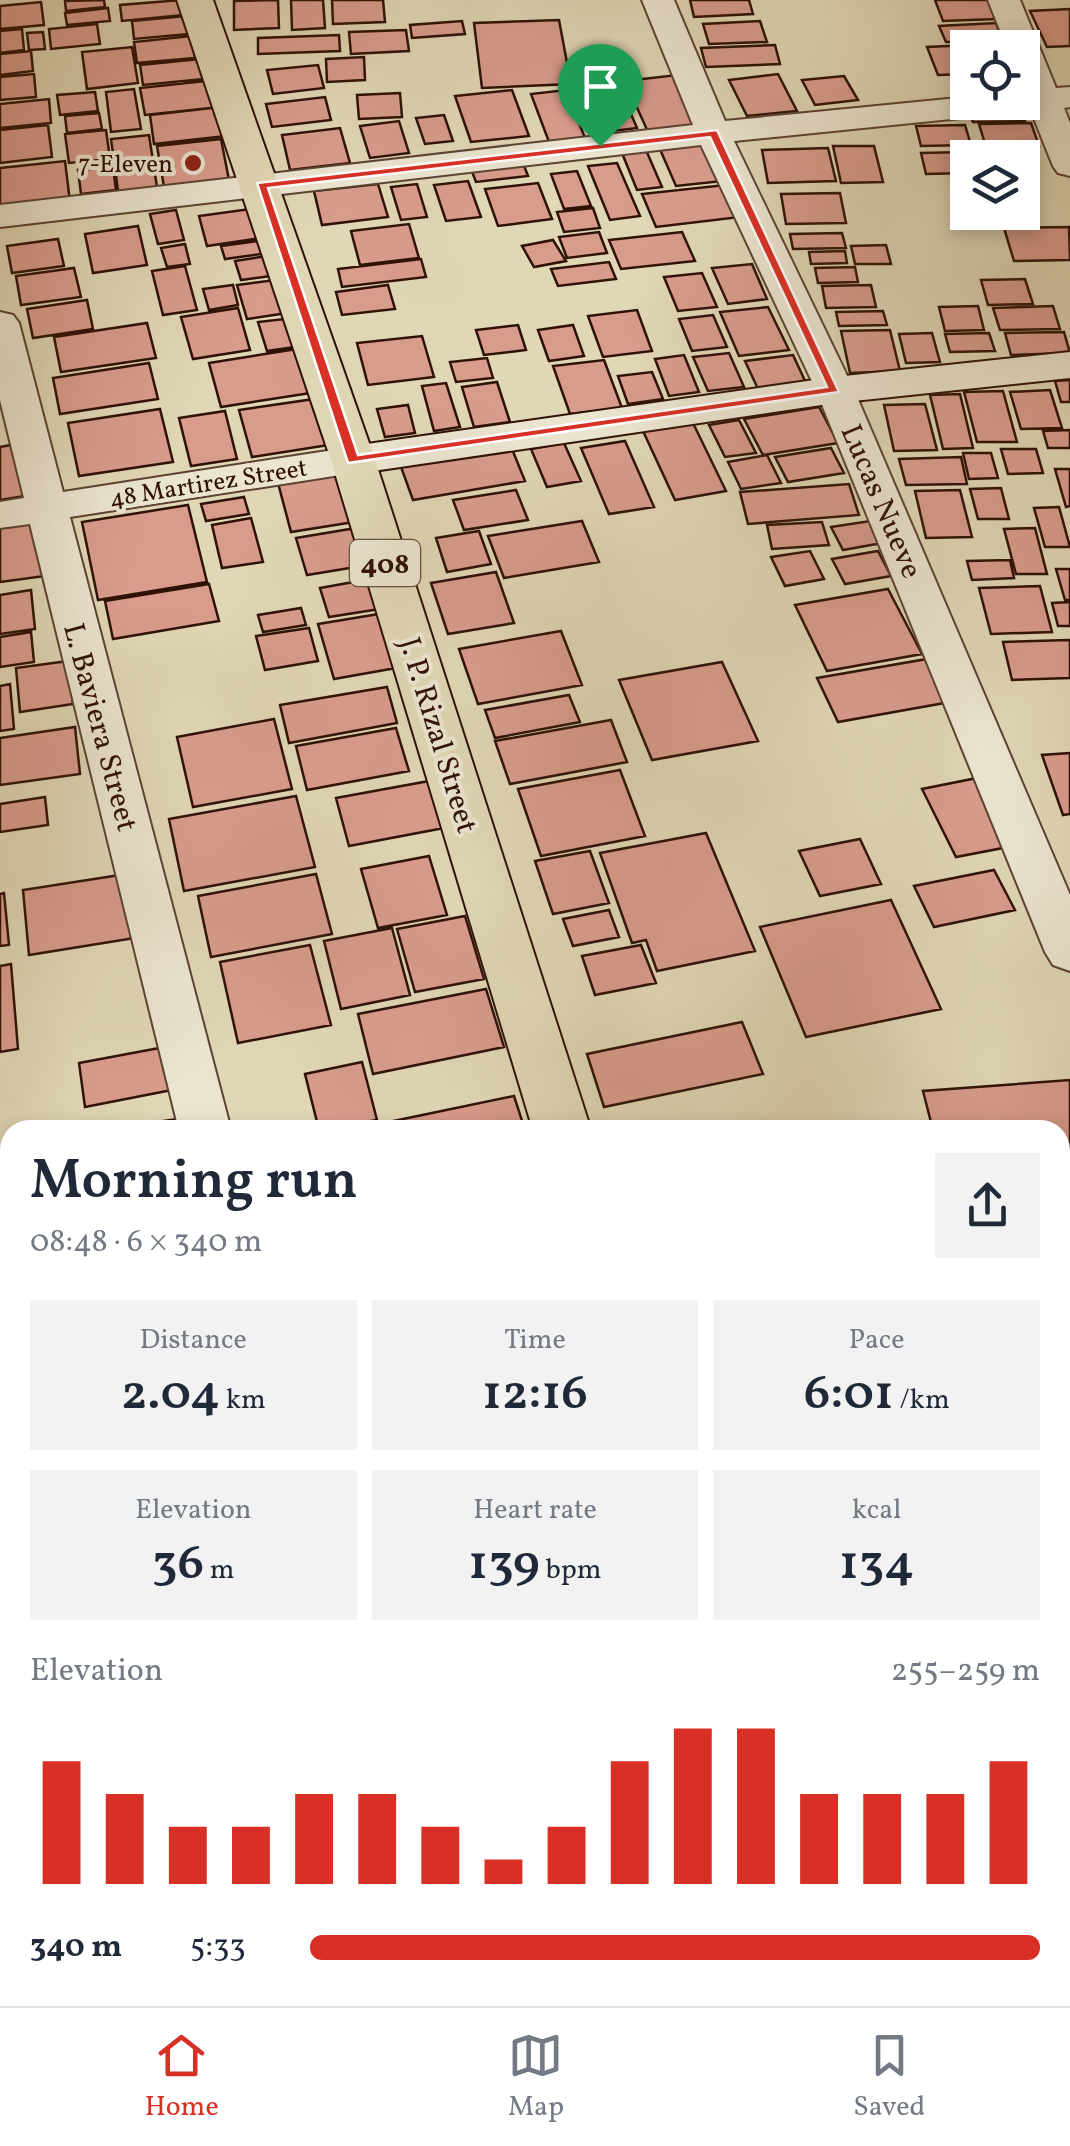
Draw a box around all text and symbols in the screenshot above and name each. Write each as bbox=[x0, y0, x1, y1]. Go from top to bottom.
map controls bbox=[950, 30, 1040, 230]
button: locate bbox=[950, 30, 1040, 120]
pin bbox=[558, 44, 643, 147]
icon: arrive bbox=[573, 59, 628, 114]
button: layers bbox=[950, 140, 1040, 230]
place label: 7-Eleven bbox=[78, 148, 173, 183]
marker: 7-Eleven bbox=[182, 152, 204, 174]
street label: Lucas Nueve bbox=[829, 418, 931, 585]
street label: 48 Martirez Street bbox=[107, 452, 310, 517]
road number: 408 bbox=[350, 540, 420, 586]
street label: L. Baviera Street bbox=[51, 619, 147, 836]
street label: J. P. Rizal Street bbox=[387, 633, 487, 839]
text: Morning run bbox=[30, 1145, 358, 1221]
button: share bbox=[935, 1153, 1040, 1258]
text: 08:48 · 6 × 340 m bbox=[30, 1221, 262, 1265]
text: Distance bbox=[140, 1321, 247, 1360]
text: Time bbox=[504, 1321, 566, 1360]
text: Pace bbox=[849, 1321, 905, 1360]
text: 2.04 bbox=[121, 1360, 220, 1430]
text: 12:16 bbox=[482, 1360, 588, 1430]
text: 6:01 bbox=[804, 1360, 894, 1430]
text: km bbox=[220, 1381, 266, 1420]
text: /km bbox=[894, 1381, 950, 1420]
text: Elevation bbox=[135, 1491, 252, 1530]
text: Heart rate bbox=[473, 1491, 597, 1530]
text: kcal bbox=[852, 1491, 902, 1530]
text: 36 bbox=[152, 1530, 204, 1600]
text: 139 bbox=[468, 1530, 540, 1600]
text: 134 bbox=[839, 1530, 914, 1600]
text: m bbox=[204, 1551, 235, 1590]
text: bpm bbox=[540, 1551, 602, 1590]
text: Elevation bbox=[30, 1650, 163, 1694]
text: 255–259 m bbox=[891, 1650, 1040, 1694]
text: 340 m bbox=[30, 1926, 122, 1970]
text: 5:33 bbox=[190, 1926, 246, 1970]
tab: Home bbox=[145, 2028, 219, 2127]
tab: Map bbox=[508, 2028, 564, 2127]
tab: Saved bbox=[853, 2028, 925, 2127]

